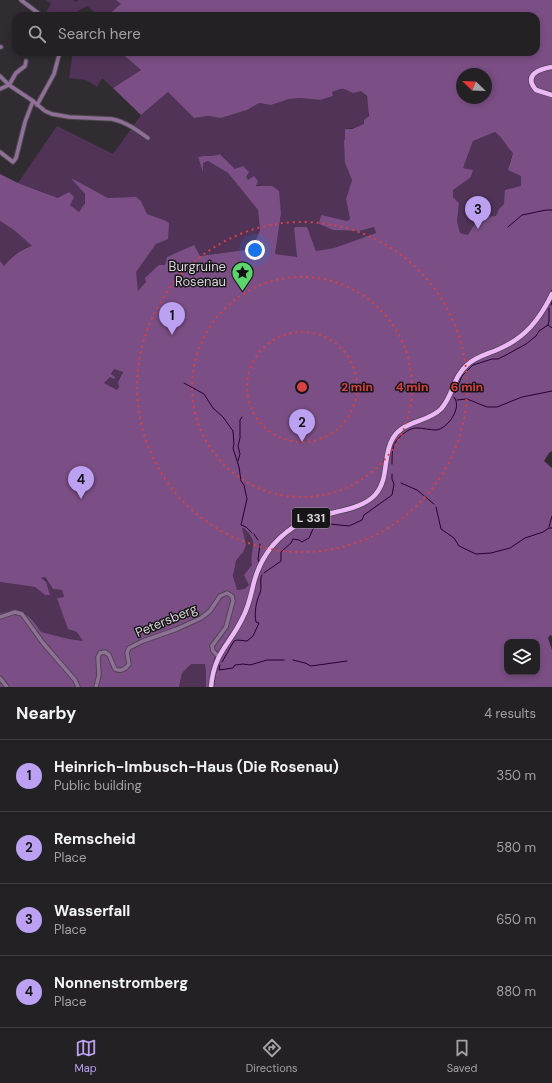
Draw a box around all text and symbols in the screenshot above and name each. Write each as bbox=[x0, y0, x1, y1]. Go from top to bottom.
search box bbox=[12, 12, 540, 56]
icon: search bbox=[26, 23, 48, 45]
text: Search here bbox=[58, 24, 141, 44]
north arrow bbox=[456, 68, 492, 104]
pin: 3 bbox=[465, 196, 491, 229]
your location bbox=[245, 240, 265, 260]
place label: Burgruine Rosenau bbox=[169, 258, 226, 290]
place icon: Burgruine Rosenau bbox=[229, 260, 255, 293]
pin: 1 bbox=[159, 302, 185, 335]
text: 2 min bbox=[341, 379, 373, 395]
text: 4 min bbox=[396, 379, 428, 395]
text: 6 min bbox=[451, 379, 483, 395]
centre of rings bbox=[295, 380, 309, 394]
pin: 2 bbox=[289, 409, 315, 442]
pin: 4 bbox=[68, 466, 94, 499]
road number: L 331 bbox=[292, 508, 330, 528]
street label: Petersberg bbox=[133, 600, 200, 641]
map controls bbox=[504, 639, 540, 675]
button: layers bbox=[504, 639, 540, 675]
text: Nearby bbox=[16, 702, 76, 724]
text: 4 results bbox=[484, 705, 536, 722]
text: Heinrich-Imbusch-Haus (Die Rosenau) bbox=[54, 757, 339, 777]
text: 1 bbox=[27, 767, 31, 784]
text: 350 m bbox=[496, 767, 536, 784]
text: Public building bbox=[54, 777, 142, 794]
text: Remscheid bbox=[54, 829, 135, 849]
text: 2 bbox=[25, 839, 33, 856]
text: 580 m bbox=[496, 839, 536, 856]
text: Place bbox=[54, 849, 86, 866]
text: Wasserfall bbox=[54, 901, 130, 921]
text: 3 bbox=[25, 911, 33, 928]
text: 650 m bbox=[496, 911, 536, 928]
text: Place bbox=[54, 921, 86, 938]
text: Nonnenstromberg bbox=[54, 973, 188, 993]
text: 4 bbox=[25, 983, 33, 1000]
text: 880 m bbox=[496, 983, 536, 1000]
text: Place bbox=[54, 993, 86, 1010]
tab: Map bbox=[75, 1037, 97, 1075]
tab: Directions bbox=[246, 1037, 298, 1075]
tab: Saved bbox=[447, 1037, 477, 1075]

